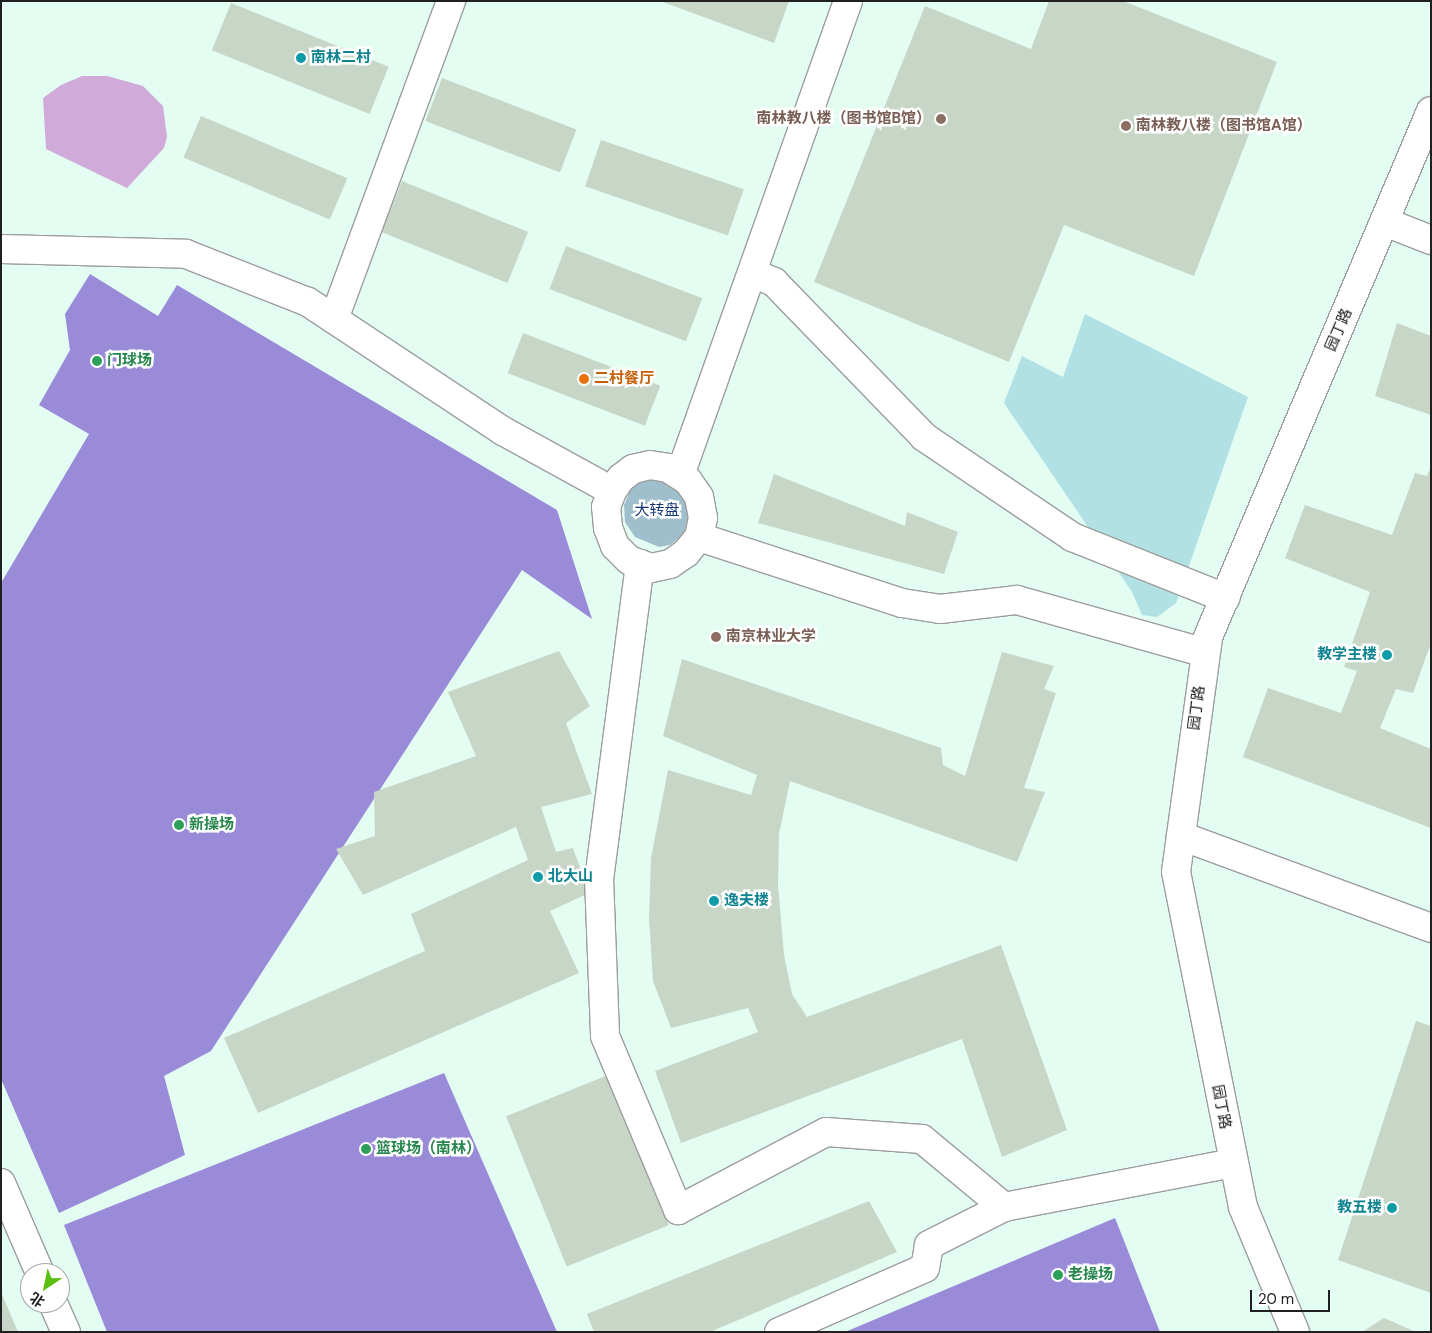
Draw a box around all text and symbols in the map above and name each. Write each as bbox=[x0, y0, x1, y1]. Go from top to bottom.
place label: 南林二村 bbox=[311, 49, 371, 67]
marker: 南林二村 bbox=[295, 52, 307, 64]
place label: 南林教八楼（图书馆B馆） bbox=[756, 110, 931, 128]
marker: 南林教八楼（图书馆B馆） bbox=[935, 113, 947, 125]
place label: 南林教八楼（图书馆A馆） bbox=[1136, 117, 1312, 135]
marker: 南林教八楼（图书馆A馆） bbox=[1120, 120, 1132, 132]
street label: 园丁路 bbox=[1322, 306, 1356, 354]
place label: 门球场 bbox=[107, 352, 152, 370]
marker: 门球场 bbox=[91, 355, 103, 367]
place label: 二村餐厅 bbox=[594, 370, 654, 388]
marker: 二村餐厅 bbox=[578, 373, 590, 385]
park label: 大转盘 bbox=[635, 502, 679, 520]
place label: 南京林业大学 bbox=[726, 628, 816, 646]
marker: 南京林业大学 bbox=[710, 631, 722, 643]
place label: 教学主楼 bbox=[1317, 646, 1377, 664]
marker: 教学主楼 bbox=[1381, 649, 1393, 661]
street label: 园丁路 bbox=[1185, 685, 1209, 731]
place label: 新操场 bbox=[189, 816, 234, 834]
marker: 新操场 bbox=[173, 819, 185, 831]
place label: 北大山 bbox=[548, 868, 593, 886]
marker: 北大山 bbox=[532, 871, 544, 883]
place label: 逸夫楼 bbox=[724, 892, 769, 910]
marker: 逸夫楼 bbox=[708, 895, 720, 907]
street label: 园丁路 bbox=[1208, 1083, 1234, 1131]
place label: 篮球场（南林） bbox=[376, 1140, 481, 1158]
marker: 篮球场（南林） bbox=[360, 1143, 372, 1155]
place label: 教五楼 bbox=[1337, 1199, 1382, 1217]
marker: 教五楼 bbox=[1386, 1202, 1398, 1214]
north arrow bbox=[20, 1263, 70, 1313]
place label: 老操场 bbox=[1068, 1266, 1113, 1284]
marker: 老操场 bbox=[1052, 1269, 1064, 1281]
scale bar bbox=[1252, 1280, 1332, 1312]
text: 北 bbox=[26, 1288, 48, 1311]
text: 20 m bbox=[1258, 1289, 1294, 1309]

